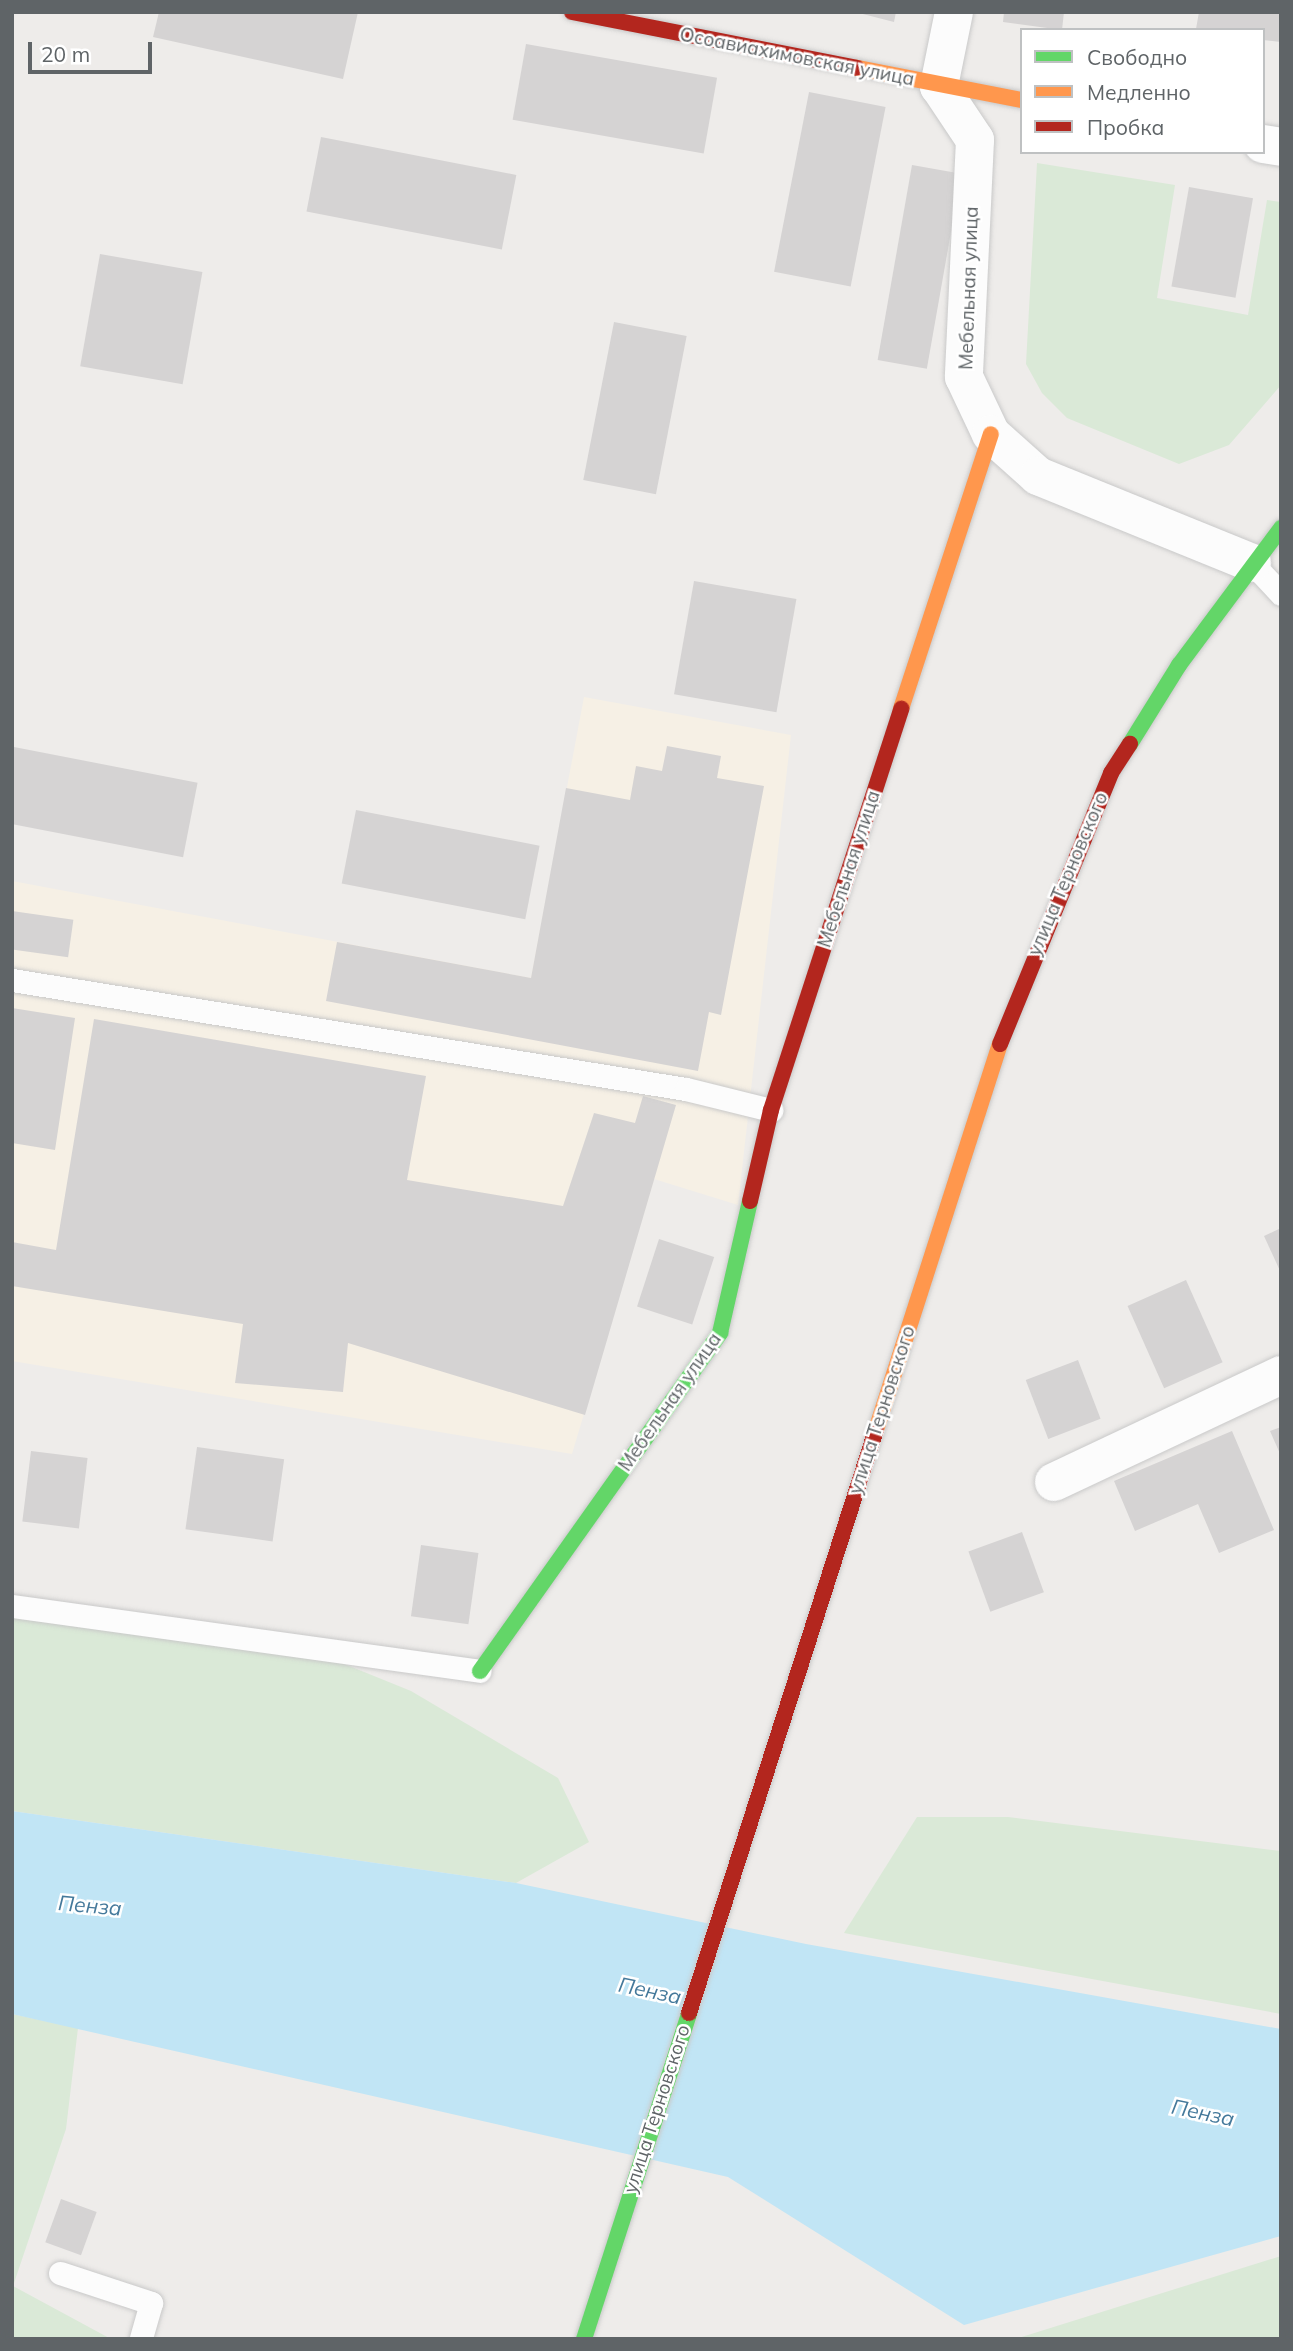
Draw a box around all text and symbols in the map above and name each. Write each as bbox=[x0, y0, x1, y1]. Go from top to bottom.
street label: Осоавиахимовская улица bbox=[678, 23, 916, 91]
scale bar bbox=[32, 28, 156, 72]
legend bbox=[1020, 28, 1265, 154]
text: 20 m bbox=[41, 41, 90, 67]
text: Свободно bbox=[1087, 44, 1187, 70]
text: Медленно bbox=[1087, 79, 1191, 105]
text: Пробка bbox=[1087, 114, 1164, 140]
street label: Мебельная улица bbox=[955, 206, 983, 370]
street label: Мебельная улица bbox=[813, 788, 885, 950]
street label: улица Терновского bbox=[1023, 789, 1113, 959]
street label: улица Терновского bbox=[844, 1323, 920, 1497]
street label: Мебельная улица bbox=[614, 1328, 726, 1476]
water label: Пенза bbox=[57, 1890, 123, 1920]
water label: Пенза bbox=[616, 1971, 684, 2009]
street label: улица Терновского bbox=[619, 2022, 695, 2196]
water label: Пенза bbox=[1169, 2093, 1237, 2131]

